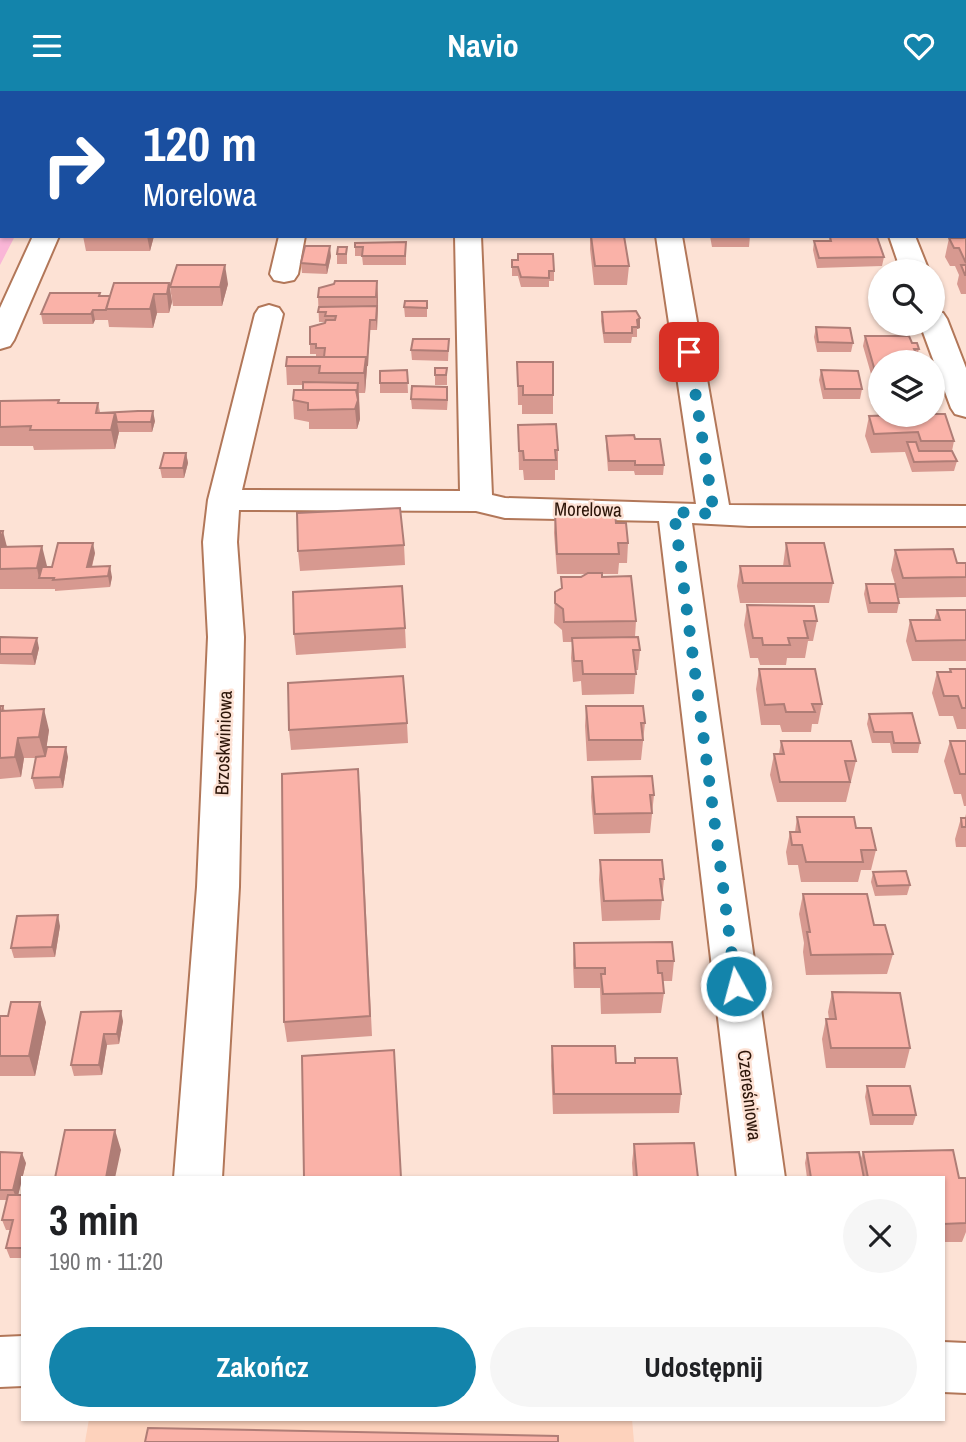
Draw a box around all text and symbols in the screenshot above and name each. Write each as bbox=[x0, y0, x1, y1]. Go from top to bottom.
text: Navio bbox=[447, 24, 519, 67]
icon: menu bbox=[28, 27, 66, 65]
icon: heart bbox=[900, 27, 938, 65]
text: 120 m bbox=[143, 110, 257, 176]
icon: right bbox=[28, 119, 119, 210]
text: Morelowa bbox=[143, 173, 257, 216]
map controls bbox=[868, 259, 945, 427]
button: search bbox=[868, 259, 945, 336]
pin bbox=[659, 322, 719, 382]
icon: arrive bbox=[670, 333, 708, 371]
button: layers bbox=[868, 350, 945, 427]
street label: Morelowa bbox=[554, 495, 622, 523]
street label: Brzoskwiniowa bbox=[208, 690, 238, 796]
position arrow bbox=[699, 949, 773, 1023]
street label: Czereśniowa bbox=[732, 1048, 768, 1142]
text: 3 min bbox=[49, 1192, 139, 1248]
button: close bbox=[843, 1199, 917, 1273]
text: 190 m · 11:20 bbox=[49, 1246, 163, 1277]
button: Zakończ bbox=[49, 1327, 476, 1407]
button: Udostępnij bbox=[490, 1327, 917, 1407]

